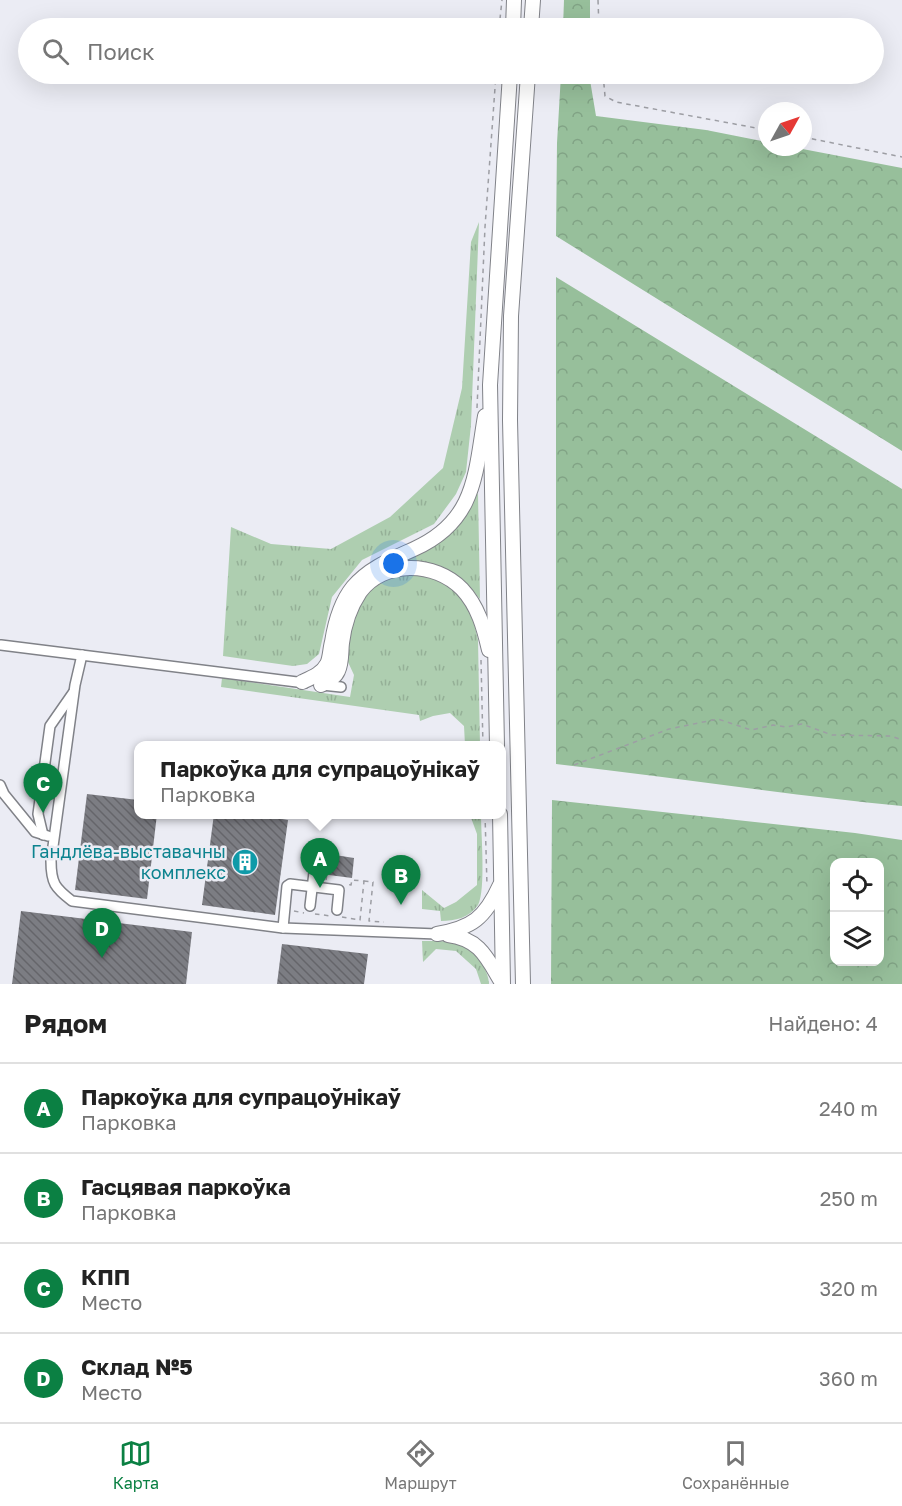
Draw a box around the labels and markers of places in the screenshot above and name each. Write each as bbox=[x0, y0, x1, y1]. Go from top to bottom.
pin: C bbox=[24, 764, 63, 813]
pin: A bbox=[300, 838, 340, 888]
place label: Гандлёва-выставачны комплекс bbox=[31, 840, 226, 883]
building icon: Гандлёва-выставачны комплекс bbox=[230, 847, 260, 877]
pin: B bbox=[382, 856, 420, 905]
pin: D bbox=[82, 908, 122, 958]

